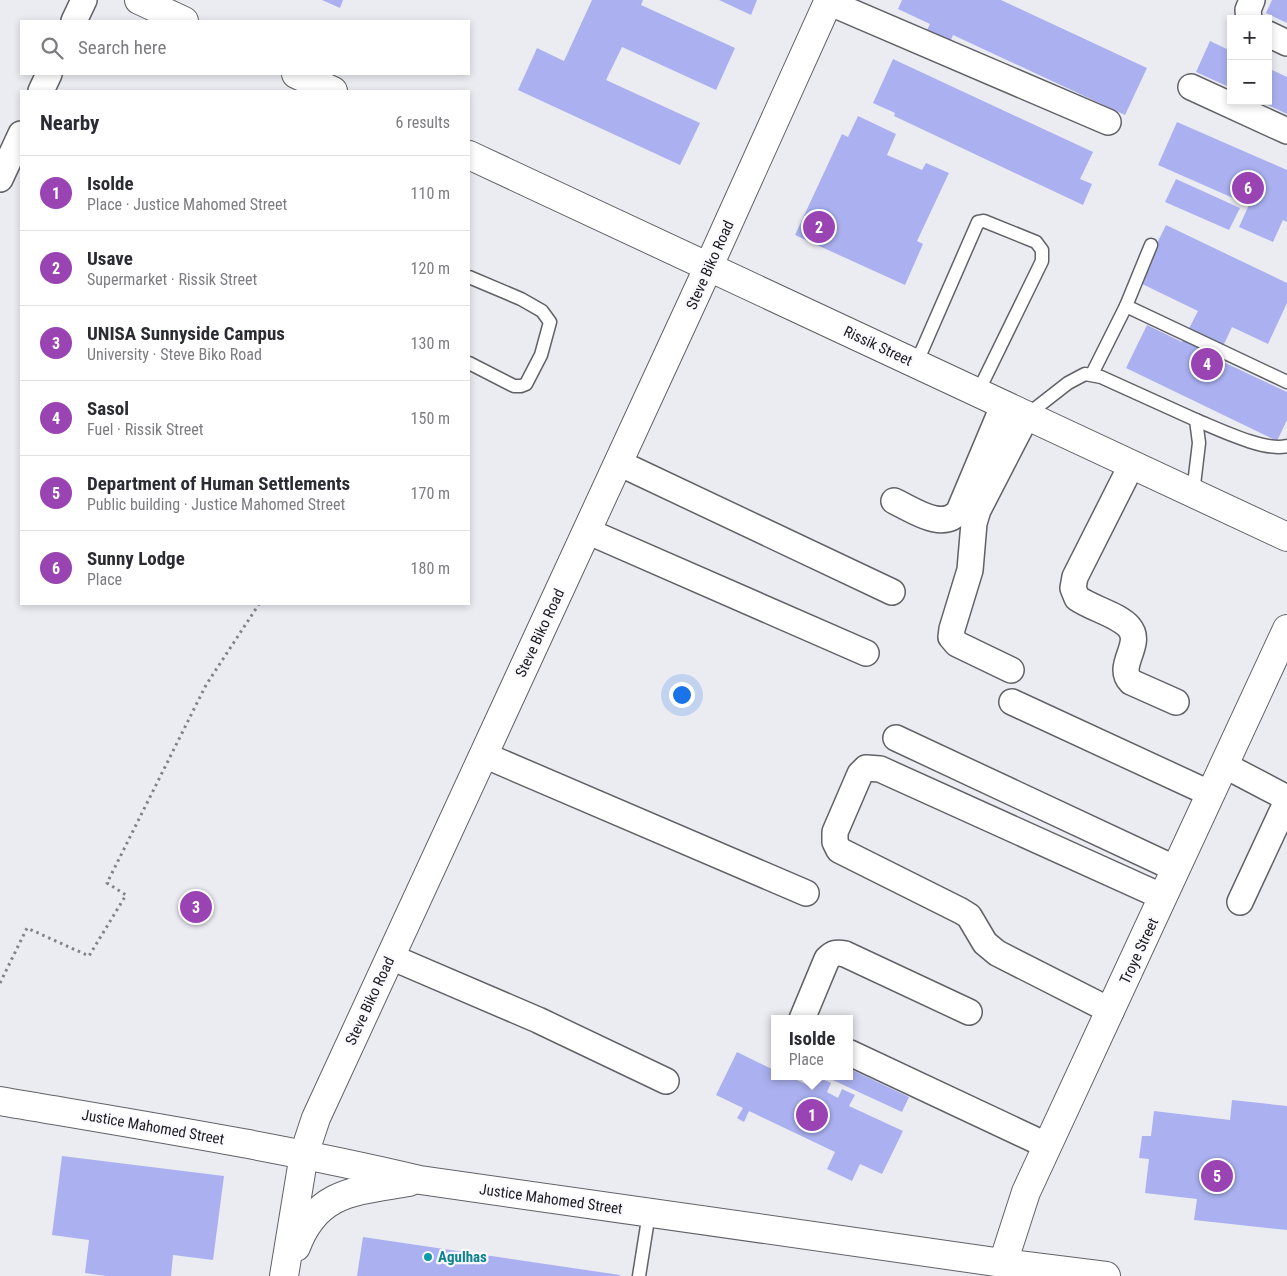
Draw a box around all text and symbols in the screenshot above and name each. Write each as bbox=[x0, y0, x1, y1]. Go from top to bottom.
map controls bbox=[1227, 15, 1272, 105]
button: + bbox=[1227, 15, 1272, 60]
search box bbox=[20, 20, 470, 75]
icon: search bbox=[38, 34, 66, 62]
text: Search here bbox=[78, 36, 166, 59]
button: − bbox=[1227, 60, 1272, 105]
text: Nearby bbox=[40, 111, 99, 135]
text: 6 results bbox=[395, 113, 450, 132]
pin: 6 bbox=[1232, 169, 1264, 207]
text: Isolde bbox=[87, 172, 134, 195]
text: 1 bbox=[52, 184, 60, 203]
text: 110 m bbox=[411, 184, 450, 203]
text: Place · Justice Mahomed Street bbox=[87, 195, 287, 214]
pin: 2 bbox=[803, 208, 835, 246]
street label: Steve Biko Road bbox=[682, 218, 738, 312]
text: Usave bbox=[87, 247, 133, 270]
text: 2 bbox=[52, 259, 60, 278]
text: 120 m bbox=[411, 259, 450, 278]
text: Supermarket · Rissik Street bbox=[87, 270, 257, 289]
text: UNISA Sunnyside Campus bbox=[87, 322, 285, 345]
street label: Rissik Street bbox=[841, 322, 915, 370]
text: 3 bbox=[52, 334, 60, 353]
text: 130 m bbox=[411, 334, 450, 353]
text: University · Steve Biko Road bbox=[87, 345, 262, 364]
pin: 4 bbox=[1191, 345, 1223, 383]
text: Sasol bbox=[87, 397, 129, 420]
text: 4 bbox=[52, 409, 60, 428]
text: 150 m bbox=[411, 409, 450, 428]
text: Fuel · Rissik Street bbox=[87, 420, 203, 439]
text: Department of Human Settlements bbox=[87, 472, 350, 495]
text: 5 bbox=[52, 484, 60, 503]
text: 170 m bbox=[411, 484, 450, 503]
text: Public building · Justice Mahomed Street bbox=[87, 495, 345, 514]
text: Sunny Lodge bbox=[87, 547, 185, 570]
text: 6 bbox=[52, 559, 60, 578]
text: 180 m bbox=[411, 559, 450, 578]
text: Place bbox=[87, 570, 122, 589]
street label: Steve Biko Road bbox=[512, 586, 568, 680]
your location bbox=[669, 682, 695, 708]
pin: 3 bbox=[180, 888, 212, 926]
street label: Troye Street bbox=[1116, 915, 1162, 987]
street label: Steve Biko Road bbox=[342, 954, 398, 1048]
popup bbox=[771, 1015, 853, 1080]
text: Isolde bbox=[789, 1027, 835, 1050]
text: Place bbox=[789, 1050, 824, 1069]
pin: 1 bbox=[796, 1096, 828, 1134]
street label: Justice Mahomed Street bbox=[80, 1106, 226, 1148]
pin: 5 bbox=[1201, 1157, 1233, 1195]
street label: Justice Mahomed Street bbox=[478, 1180, 624, 1218]
place label: Agulhas bbox=[438, 1248, 487, 1266]
marker: Agulhas bbox=[422, 1251, 434, 1263]

